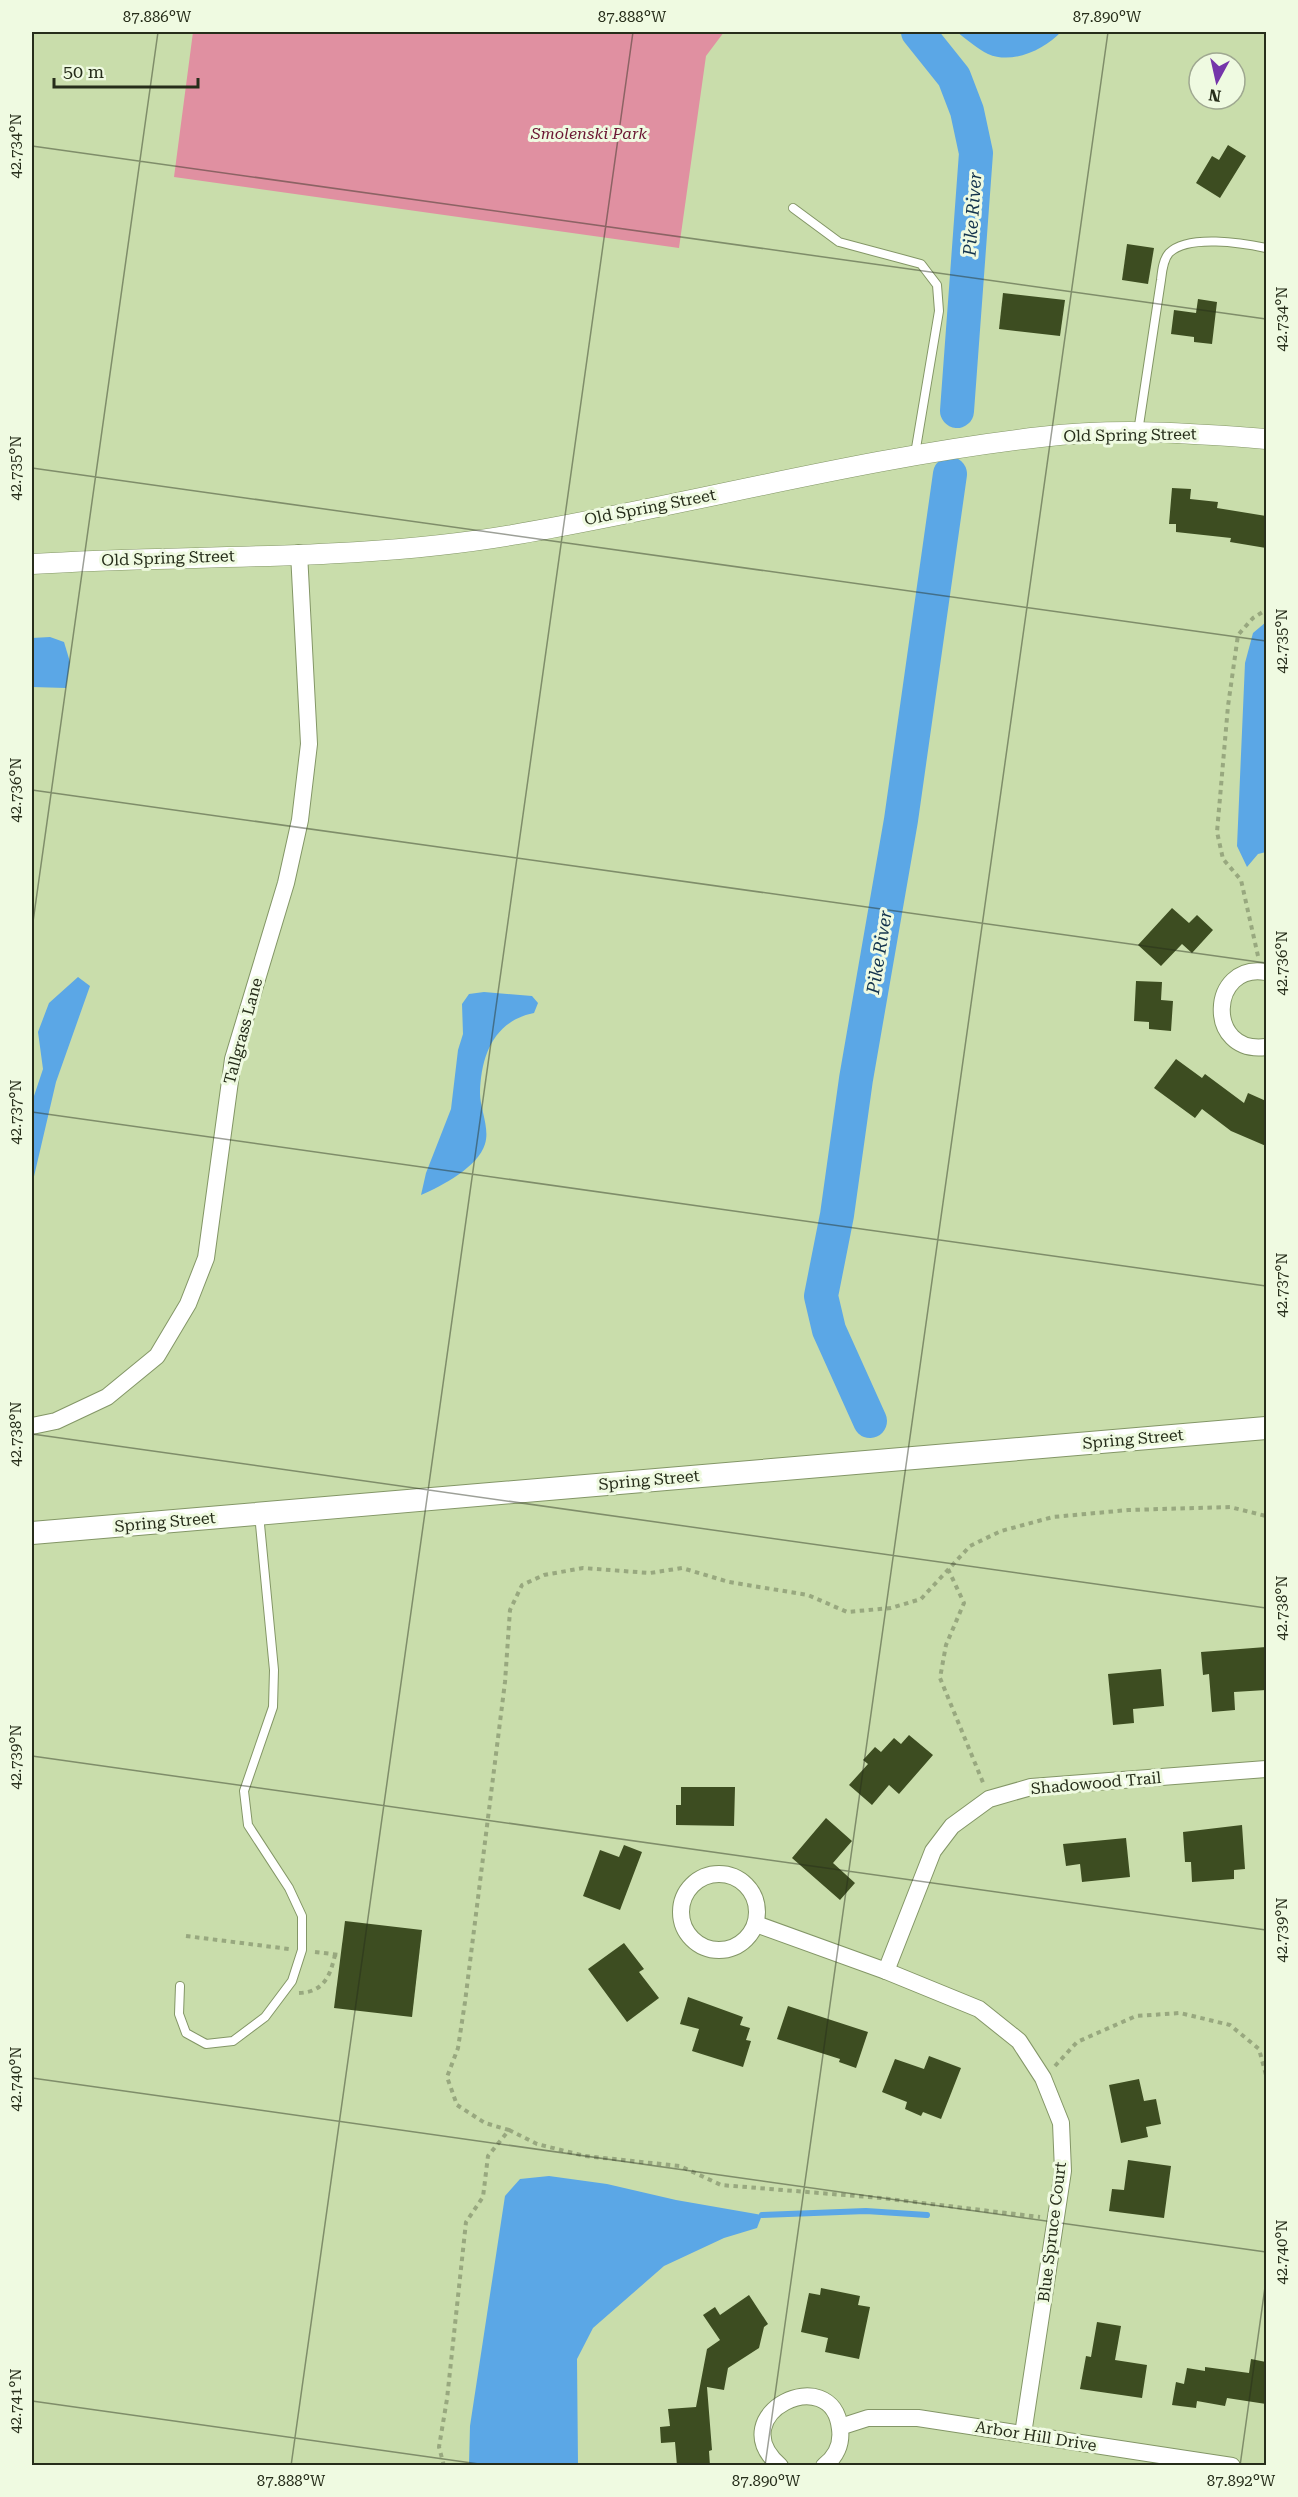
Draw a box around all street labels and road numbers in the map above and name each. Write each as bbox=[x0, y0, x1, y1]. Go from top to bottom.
street label: Old Spring Street bbox=[1063, 424, 1197, 446]
street label: Old Spring Street bbox=[583, 485, 717, 529]
street label: Old Spring Street bbox=[101, 546, 235, 570]
street label: Tallgrass Lane bbox=[220, 975, 266, 1086]
street label: Spring Street bbox=[1082, 1425, 1184, 1453]
street label: Spring Street bbox=[598, 1466, 700, 1494]
street label: Spring Street bbox=[114, 1508, 216, 1536]
street label: Shadowood Trail bbox=[1030, 1768, 1162, 1798]
street label: Blue Spruce Court bbox=[1034, 2161, 1070, 2303]
street label: Arbor Hill Drive bbox=[974, 2417, 1098, 2455]

